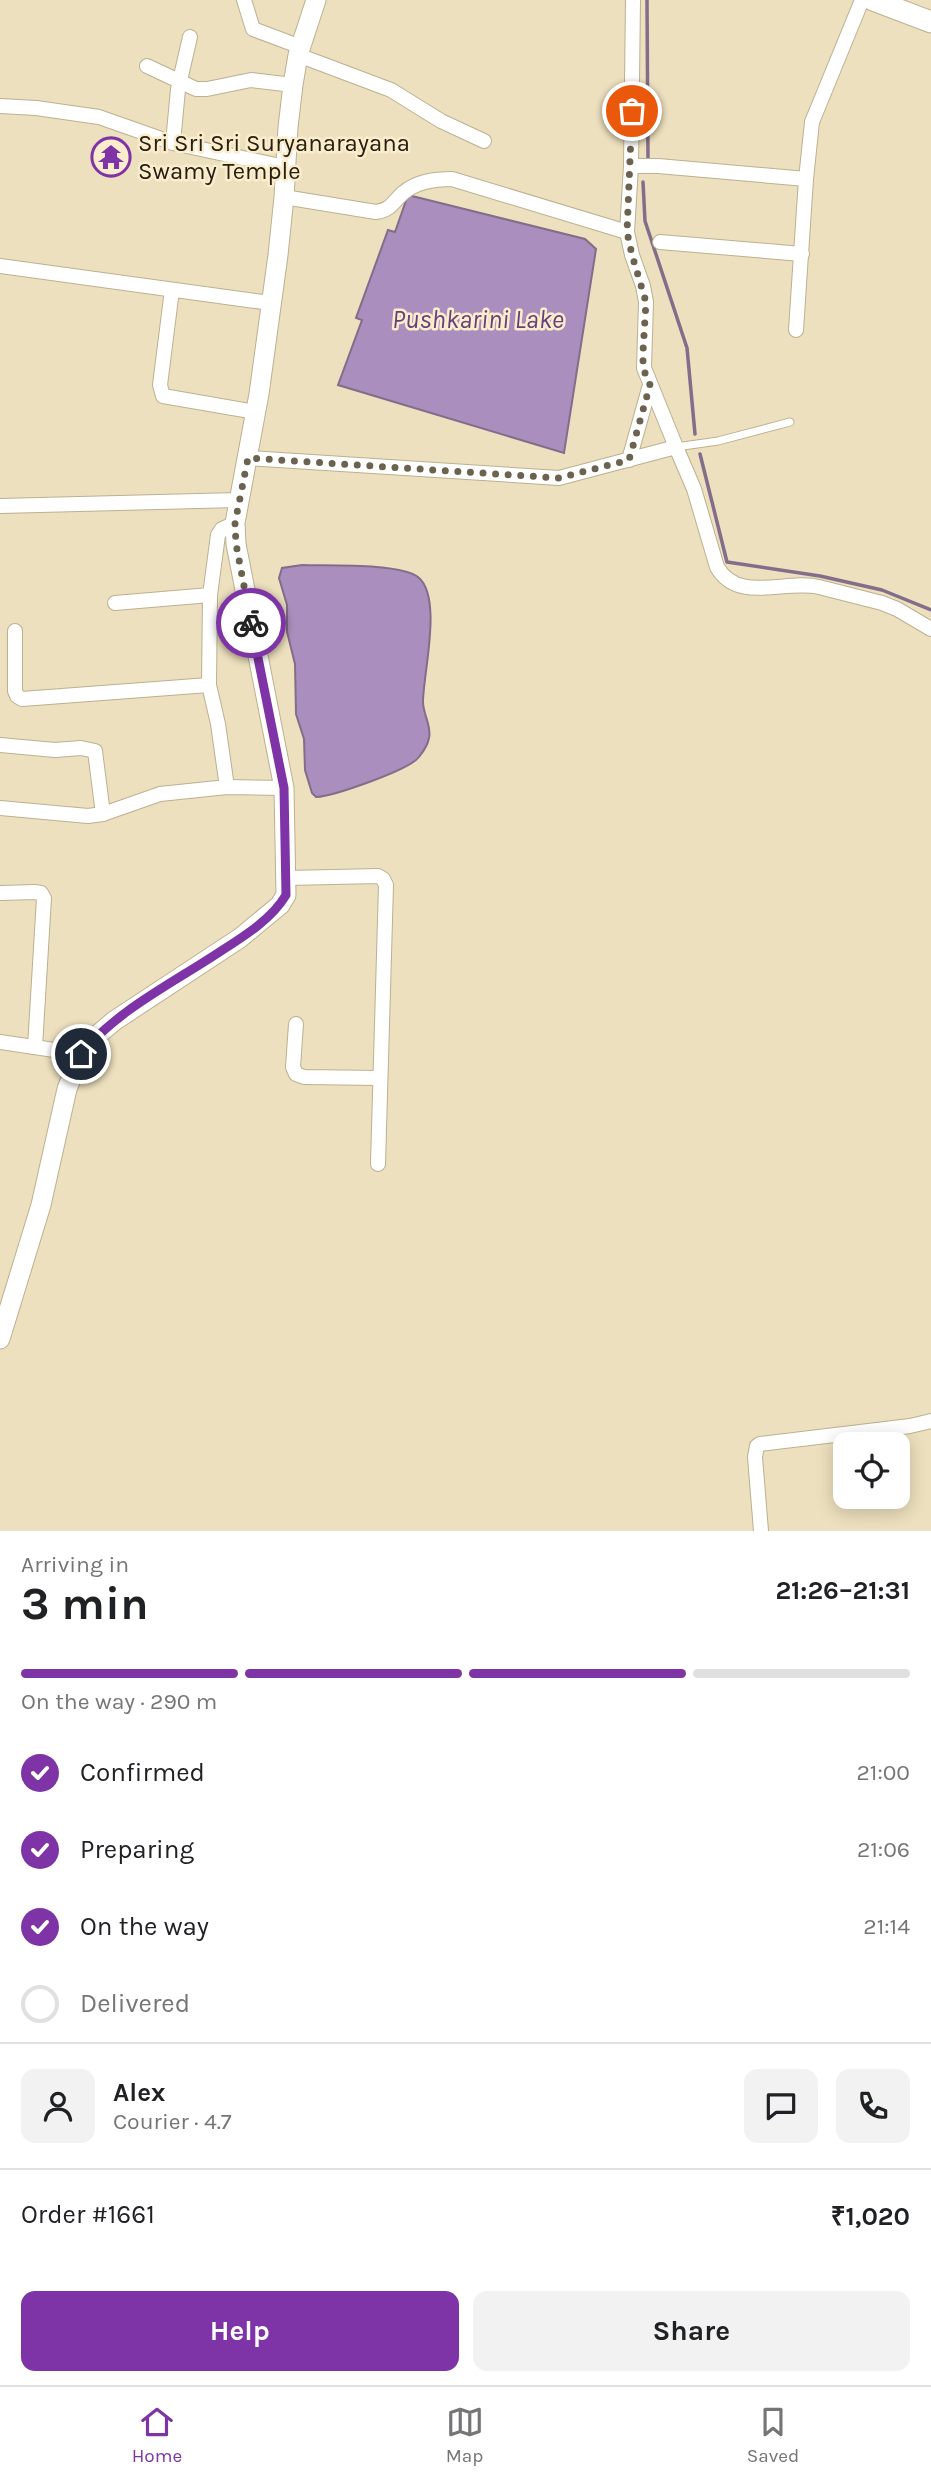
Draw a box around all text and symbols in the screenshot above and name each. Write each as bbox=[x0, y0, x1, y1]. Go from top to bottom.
pin bbox=[602, 81, 662, 141]
icon: bag bbox=[613, 92, 651, 130]
place label: Sri Sri Sri Suryanarayana Swamy Temple bbox=[138, 129, 410, 185]
temple icon: Sri Sri Sri Suryanarayana Swamy Temple bbox=[90, 136, 132, 178]
water label: Pushkarini Lake bbox=[392, 304, 564, 335]
courier bbox=[216, 588, 286, 658]
icon: bike bbox=[232, 604, 270, 642]
pin bbox=[51, 1024, 111, 1084]
icon: home bbox=[62, 1035, 100, 1073]
map controls bbox=[833, 1432, 910, 1509]
button: locate bbox=[833, 1432, 910, 1509]
text: Arriving in bbox=[21, 1551, 129, 1578]
text: 21:26–21:31 bbox=[775, 1575, 910, 1606]
text: 3 min bbox=[21, 1577, 149, 1631]
text: On the way · 290 m bbox=[21, 1688, 217, 1715]
icon: check bbox=[21, 1754, 59, 1792]
text: Confirmed bbox=[80, 1757, 205, 1788]
text: 21:00 bbox=[856, 1759, 910, 1786]
icon: check bbox=[21, 1831, 59, 1869]
text: Preparing bbox=[80, 1834, 194, 1865]
text: 21:06 bbox=[857, 1836, 910, 1863]
icon: check bbox=[21, 1908, 59, 1946]
text: On the way bbox=[80, 1911, 209, 1942]
text: 21:14 bbox=[863, 1913, 910, 1940]
text: Delivered bbox=[80, 1988, 190, 2019]
button: person bbox=[21, 2069, 95, 2143]
button: chat bbox=[744, 2069, 818, 2143]
button: phone bbox=[836, 2069, 910, 2143]
text: Alex bbox=[113, 2077, 165, 2108]
text: Courier · 4.7 bbox=[113, 2108, 232, 2135]
text: Order #1661 bbox=[21, 2199, 155, 2230]
text: ₹1,020 bbox=[831, 2201, 910, 2232]
button: Help bbox=[21, 2291, 459, 2371]
button: Share bbox=[473, 2291, 910, 2371]
tab: Home bbox=[132, 2403, 182, 2467]
tab: Map bbox=[446, 2403, 484, 2467]
tab: Saved bbox=[747, 2403, 799, 2467]

